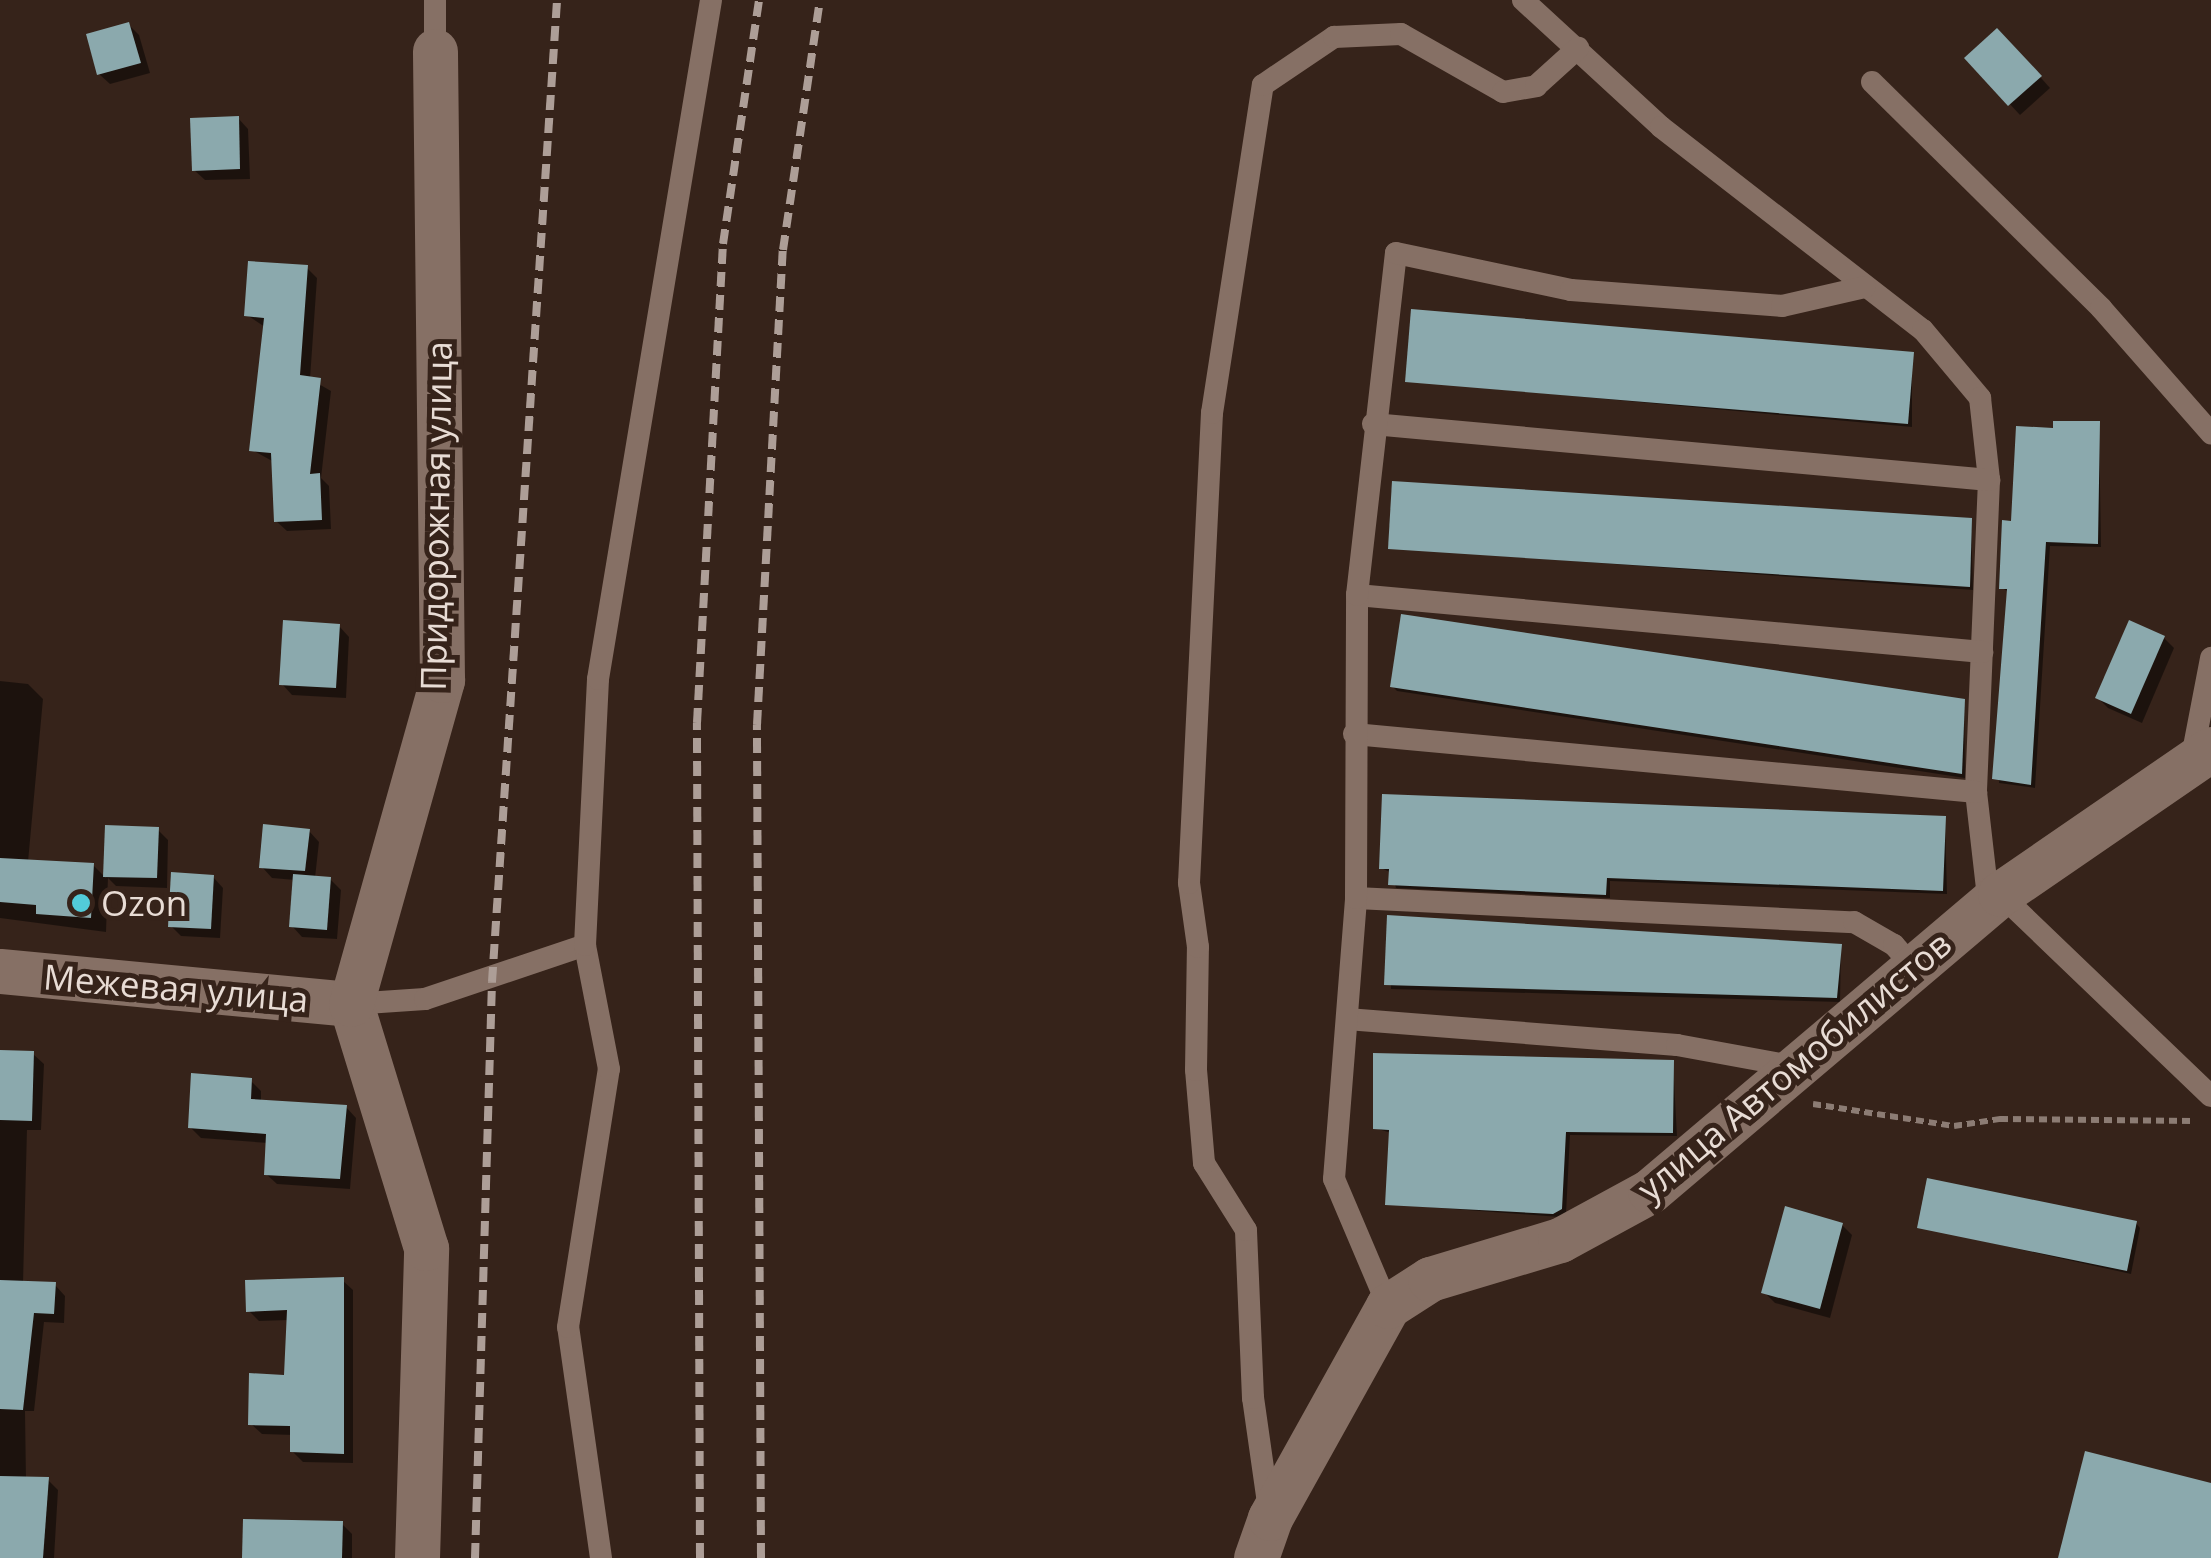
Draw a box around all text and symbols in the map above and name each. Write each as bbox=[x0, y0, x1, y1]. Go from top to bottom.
street label: Придорожная улица bbox=[412, 341, 460, 691]
place label: Ozon bbox=[101, 882, 187, 924]
marker: Ozon bbox=[70, 892, 92, 914]
street label: улица Автомобилистов bbox=[1629, 922, 1959, 1210]
street label: Межевая улица bbox=[42, 956, 310, 1020]

